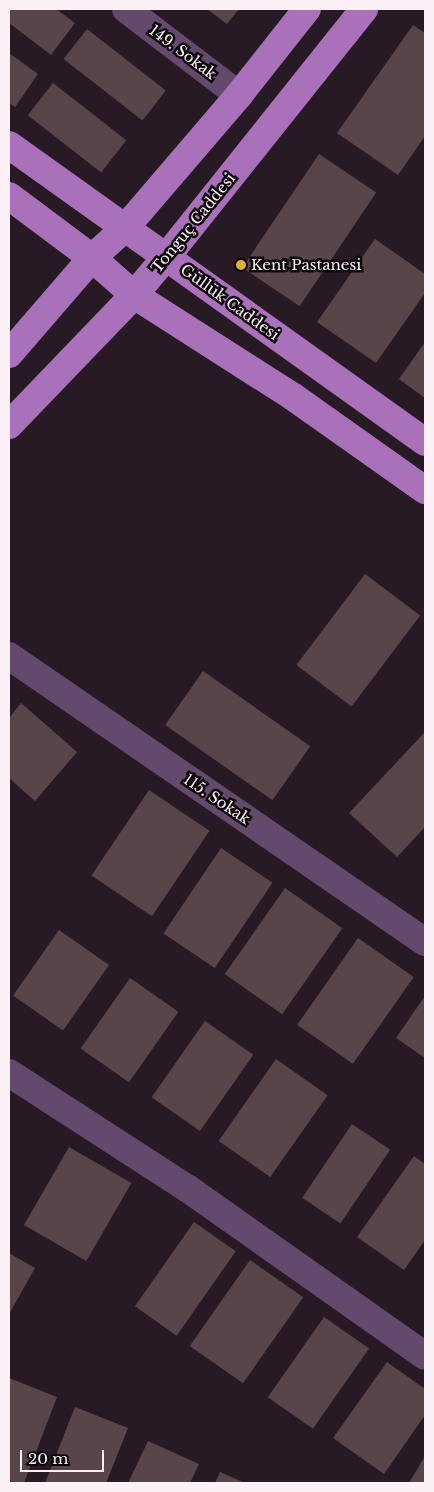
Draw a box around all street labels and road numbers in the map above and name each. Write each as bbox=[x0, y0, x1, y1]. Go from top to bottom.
street label: 149. Sokak bbox=[146, 21, 220, 83]
street label: Tonguç Caddesi bbox=[147, 170, 239, 276]
street label: Güllük Caddesi bbox=[177, 260, 283, 344]
street label: 115. Sokak bbox=[180, 770, 254, 828]

